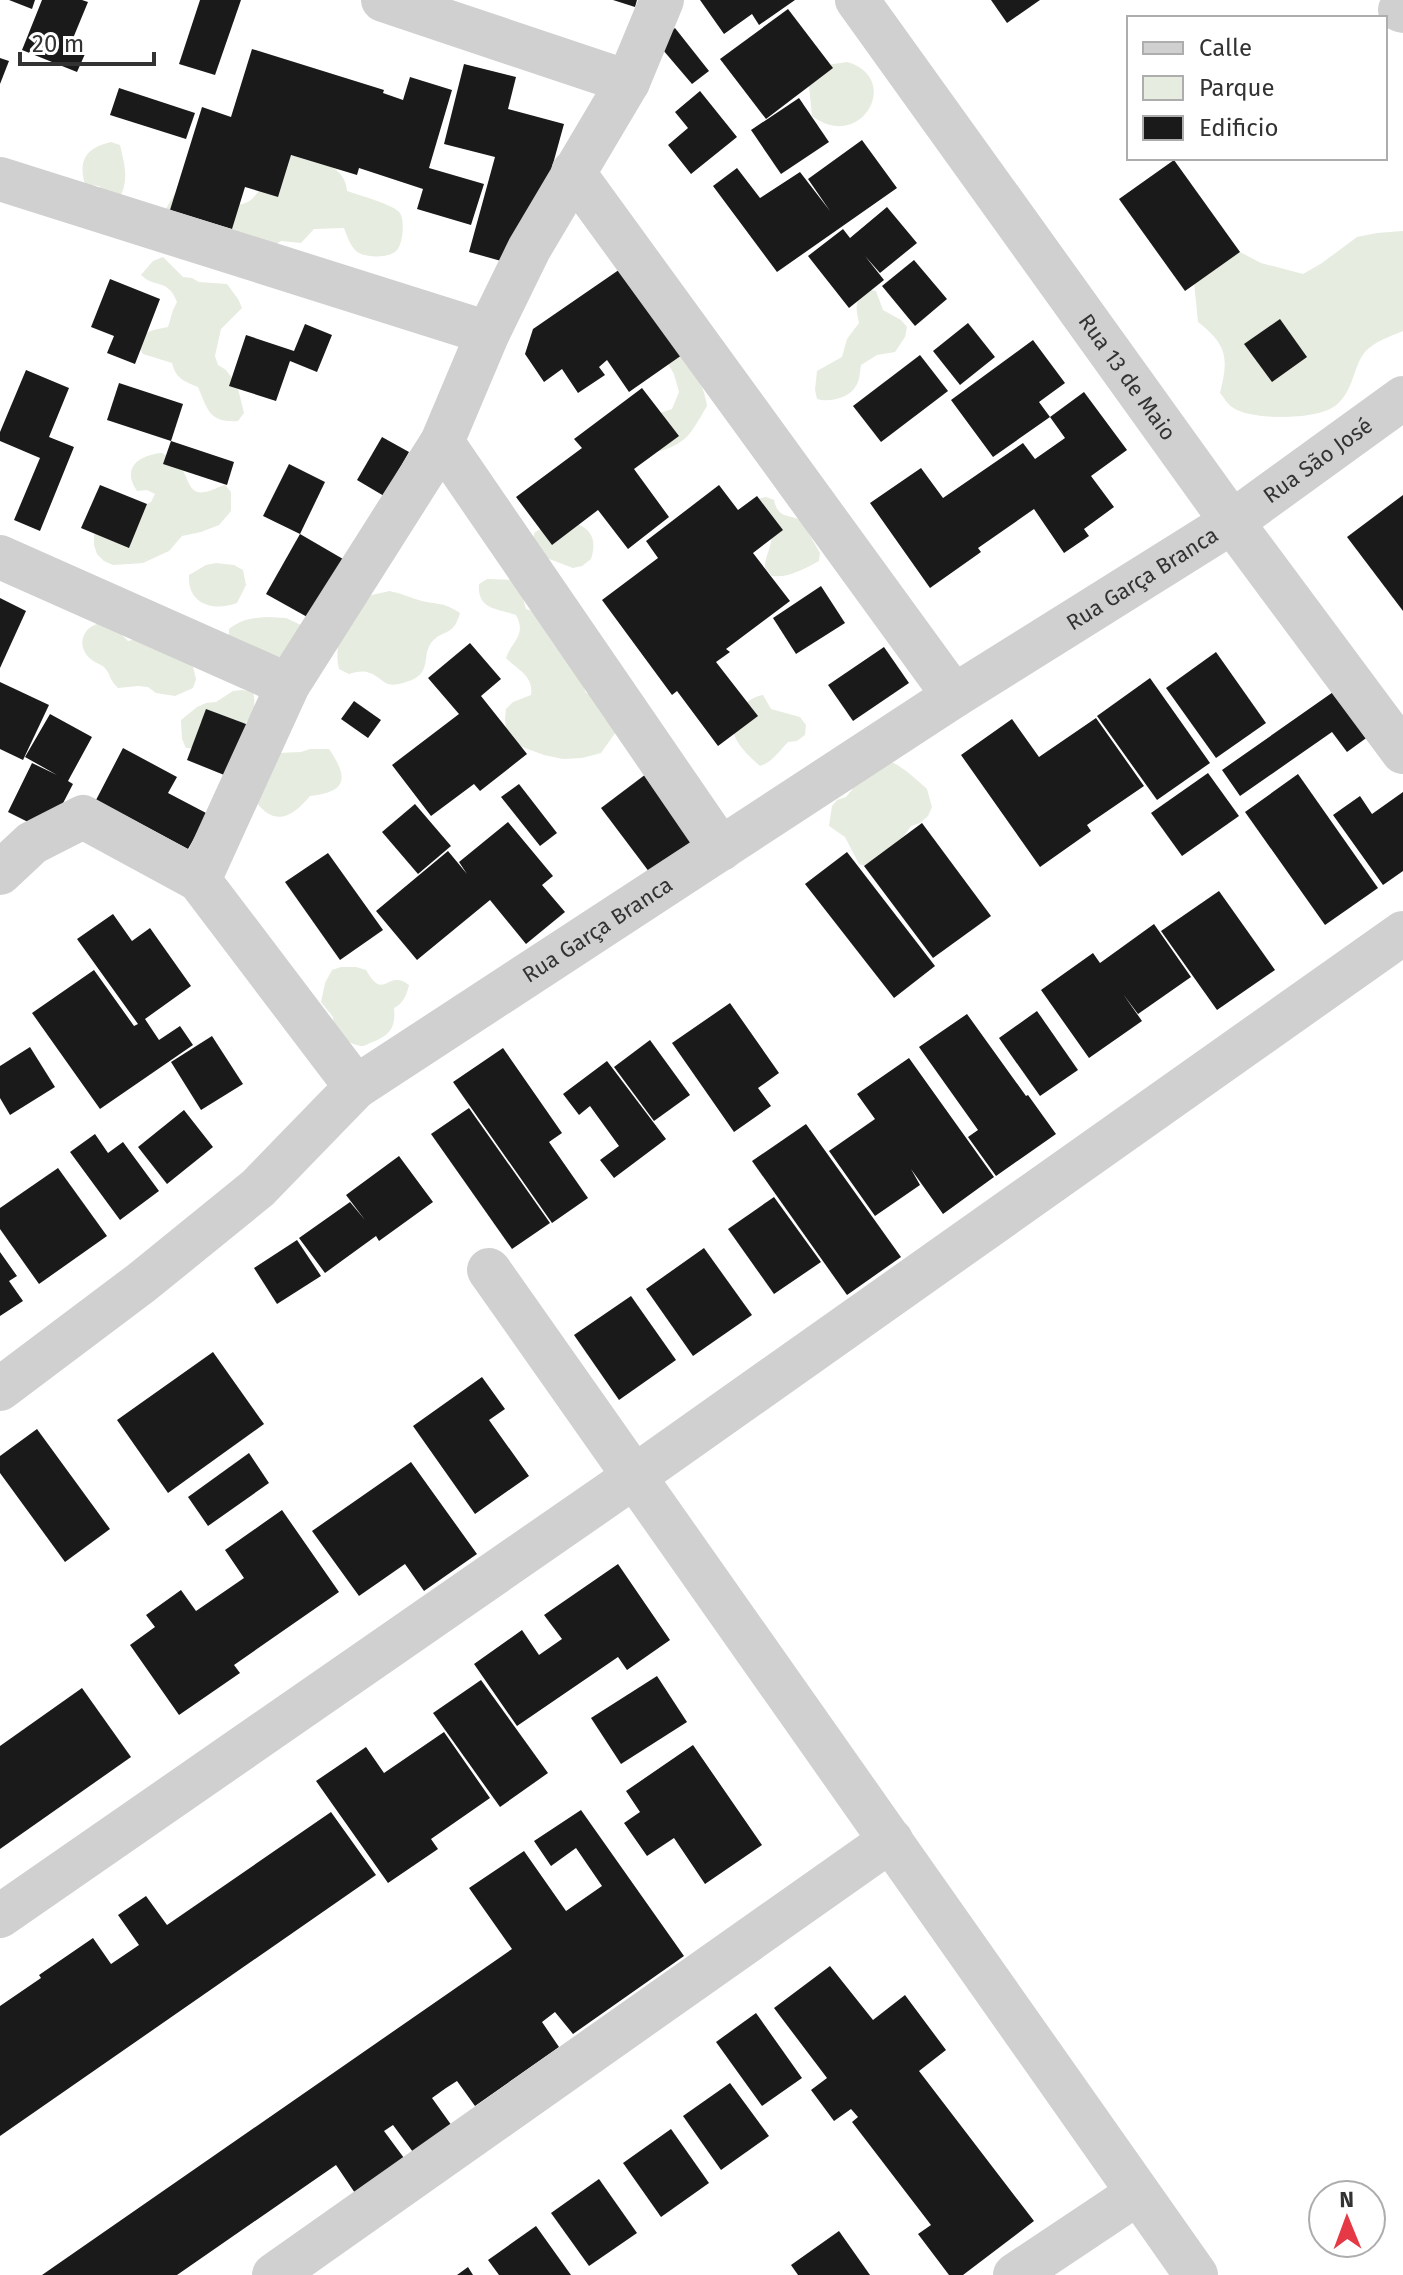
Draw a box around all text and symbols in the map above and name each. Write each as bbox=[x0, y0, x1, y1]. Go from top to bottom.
scale bar bbox=[20, 16, 154, 66]
legend bbox=[1127, 16, 1387, 160]
text: 20 m bbox=[32, 30, 84, 58]
text: Calle bbox=[1199, 34, 1252, 62]
text: Parque bbox=[1199, 74, 1275, 102]
text: Edificio bbox=[1199, 114, 1279, 142]
street label: Rua 13 de Maio bbox=[1073, 308, 1182, 445]
street label: Rua São José bbox=[1258, 411, 1378, 509]
street label: Rua Garça Branca bbox=[1061, 521, 1223, 636]
street label: Rua Garça Branca bbox=[517, 870, 677, 988]
north arrow bbox=[1307, 2179, 1387, 2259]
text: N bbox=[1339, 2186, 1354, 2213]

